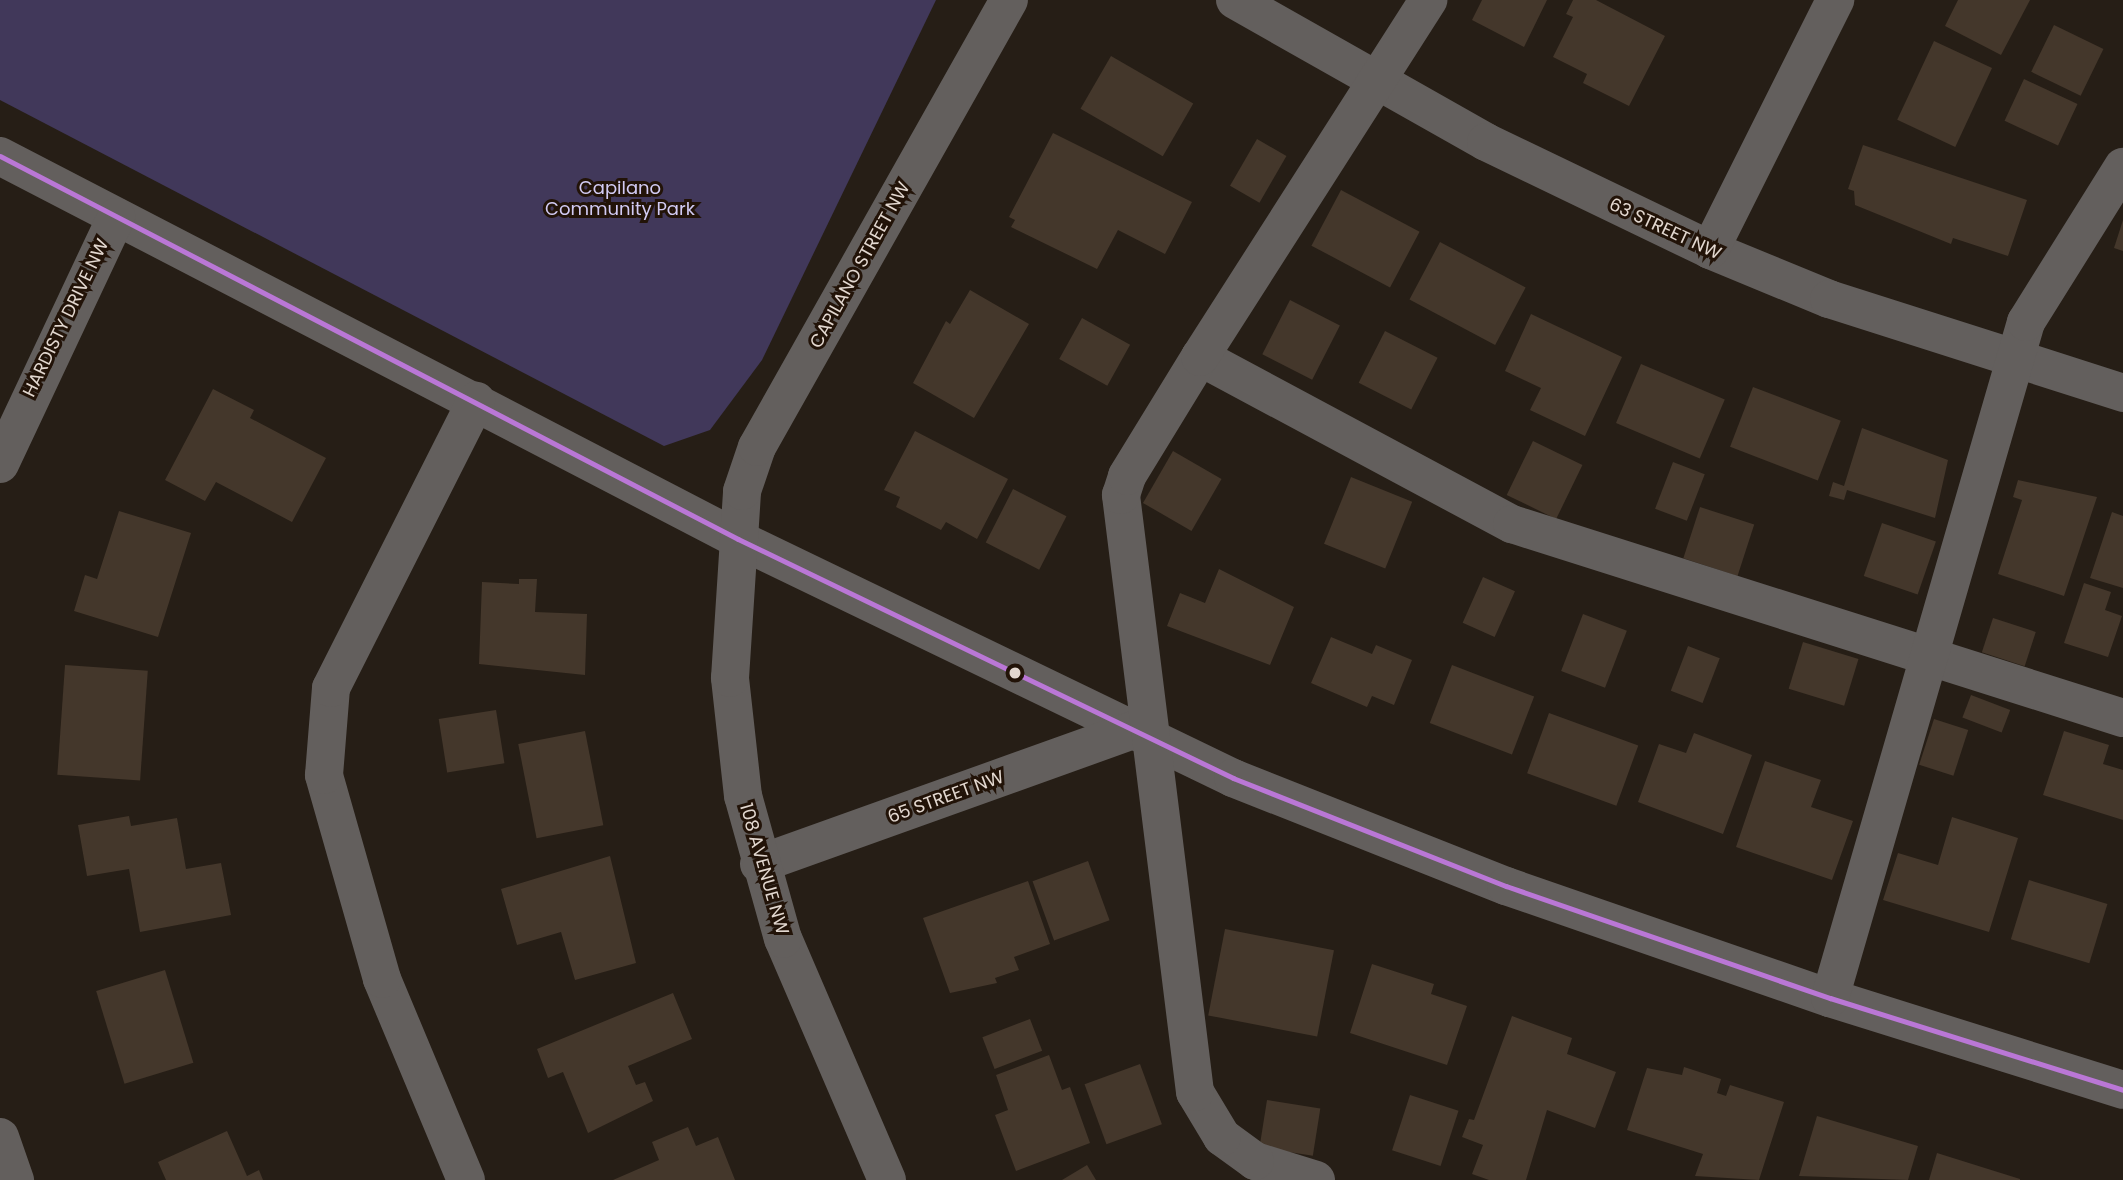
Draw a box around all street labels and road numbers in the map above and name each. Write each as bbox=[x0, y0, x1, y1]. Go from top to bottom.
street label: CAPILANO STREET NW bbox=[805, 178, 915, 352]
street label: 63 STREET NW bbox=[1605, 194, 1725, 264]
street label: HARDISTY DRIVE NW bbox=[18, 236, 114, 400]
street label: 65 STREET NW bbox=[885, 766, 1007, 828]
street label: 108 AVENUE NW bbox=[735, 801, 793, 937]

